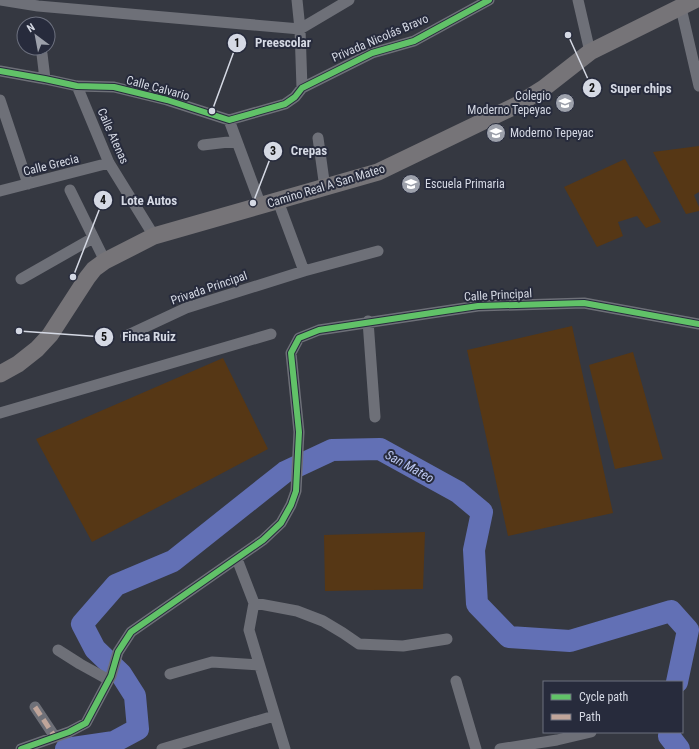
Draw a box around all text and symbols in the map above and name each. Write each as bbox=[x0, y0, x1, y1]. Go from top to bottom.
street label: Privada Nicolás Bravo bbox=[330, 11, 430, 65]
north arrow bbox=[16, 16, 56, 56]
text: N bbox=[25, 21, 37, 35]
callout: Preescolar bbox=[227, 30, 319, 55]
text: Preescolar bbox=[255, 35, 312, 50]
text: 1 bbox=[234, 36, 240, 50]
street label: Calle Calvario bbox=[125, 73, 191, 103]
callout: Super chips bbox=[582, 75, 679, 100]
text: 2 bbox=[589, 81, 595, 95]
text: Super chips bbox=[610, 81, 672, 96]
place label: Colegio Moderno Tepeyac bbox=[467, 89, 551, 117]
school or university icon: Colegio Moderno Tepeyac bbox=[554, 92, 576, 114]
street label: Calle Atenas bbox=[95, 106, 131, 166]
school or university icon: Moderno Tepeyac bbox=[485, 122, 507, 144]
place label: Moderno Tepeyac bbox=[510, 126, 594, 140]
callout: Crepas bbox=[263, 138, 335, 163]
text: Crepas bbox=[291, 143, 327, 158]
text: 3 bbox=[270, 144, 276, 158]
street label: Calle Grecia bbox=[22, 151, 80, 179]
street label: Camino Real A San Mateo bbox=[265, 161, 387, 211]
school or university icon: Escuela Primaria bbox=[400, 173, 422, 195]
place label: Escuela Primaria bbox=[425, 177, 505, 191]
callout: Lote Autos bbox=[93, 188, 185, 213]
text: 4 bbox=[100, 193, 106, 207]
text: Lote Autos bbox=[121, 193, 177, 208]
street label: Privada Principal bbox=[169, 268, 249, 308]
street label: Calle Principal bbox=[464, 286, 532, 304]
callout: Finca Ruiz bbox=[94, 324, 184, 349]
text: Finca Ruiz bbox=[122, 329, 176, 344]
text: 5 bbox=[101, 330, 107, 344]
water label: San Mateo bbox=[383, 447, 437, 486]
legend bbox=[543, 681, 683, 733]
text: Cycle path bbox=[579, 690, 629, 704]
text: Path bbox=[579, 710, 601, 724]

